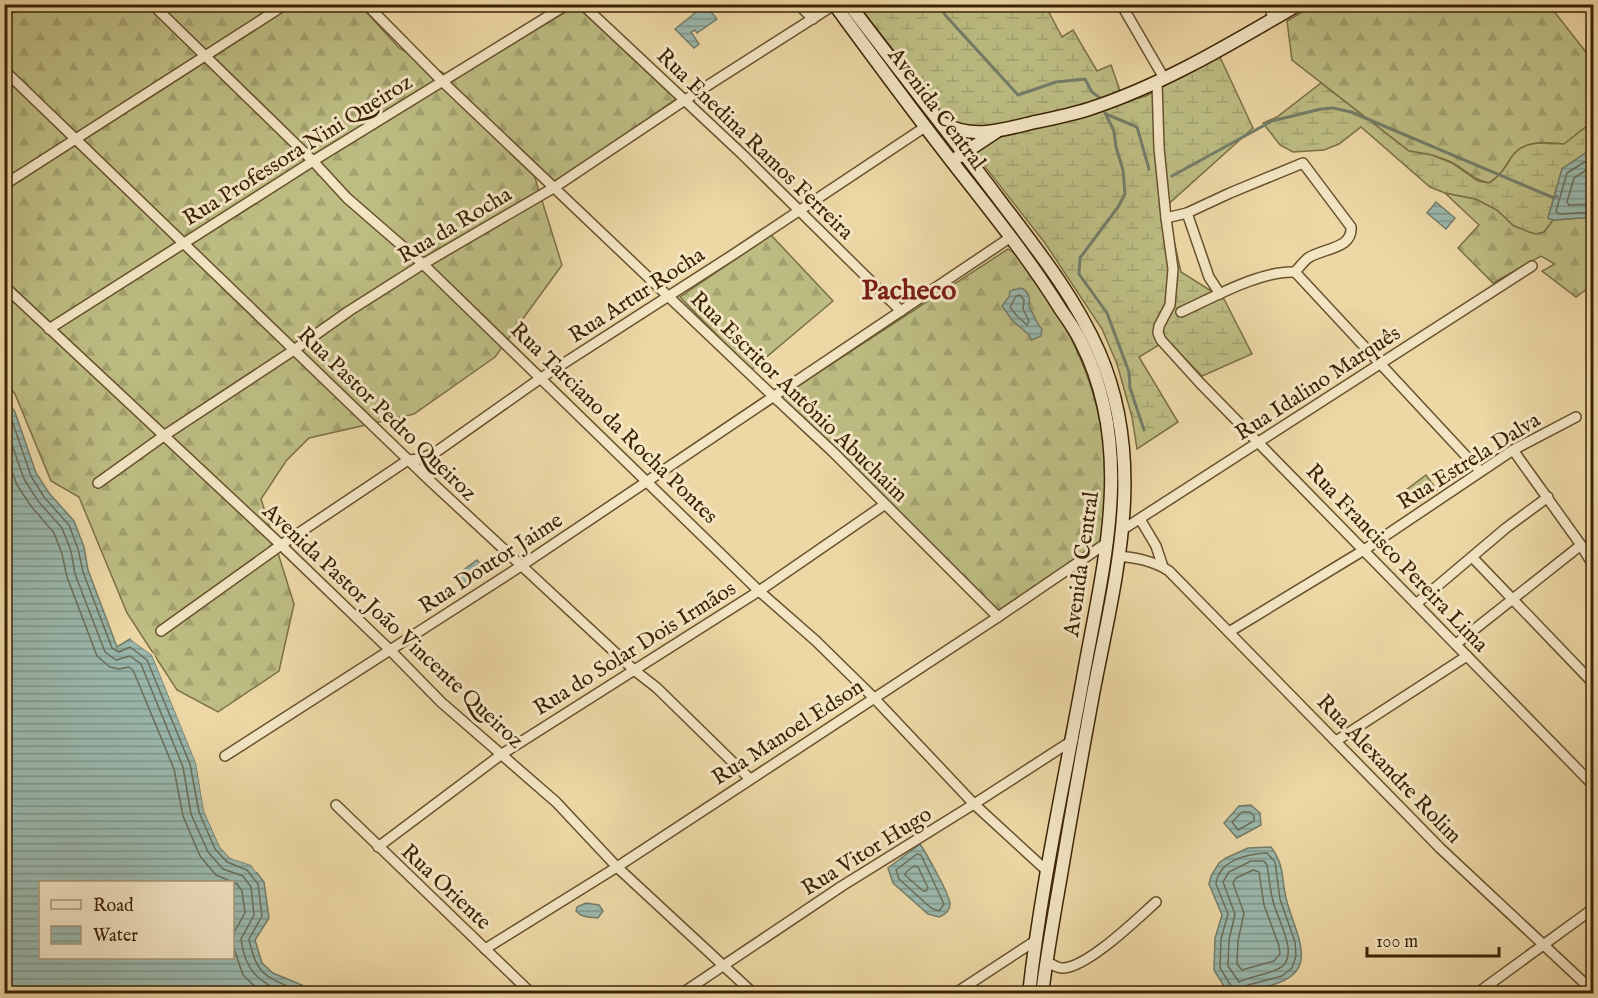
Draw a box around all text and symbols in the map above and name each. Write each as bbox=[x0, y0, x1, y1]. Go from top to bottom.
street label: Avenida Central bbox=[881, 42, 992, 176]
street label: Rua Enedina Ramos Ferreira bbox=[650, 43, 860, 247]
street label: Rua Professora Nini Queiroz bbox=[178, 69, 418, 233]
street label: Rua da Rocha bbox=[393, 181, 517, 271]
street label: Rua Artur Rocha bbox=[564, 241, 711, 350]
district label: Pacheco bbox=[862, 274, 956, 309]
street label: Rua Escritor Antônio Abuchaim bbox=[684, 286, 913, 509]
street label: Rua Tarciano da Rocha Pontes bbox=[504, 317, 724, 530]
street label: Rua Idalino Marquês bbox=[1230, 320, 1406, 448]
street label: Rua Pastor Pedro Queiroz bbox=[291, 321, 482, 507]
street label: Rua Estrela Dalva bbox=[1392, 406, 1546, 517]
street label: Rua Francisco Pereira Lima bbox=[1299, 458, 1494, 659]
street label: Avenida Central bbox=[1058, 490, 1106, 640]
street label: Avenida Pastor João Vincente Queiroz bbox=[255, 497, 529, 755]
street label: Rua Doutor Jaime bbox=[414, 507, 568, 621]
street label: Rua do Solar Dois Irmãos bbox=[529, 575, 742, 722]
street label: Rua Manoel Edson bbox=[707, 673, 869, 792]
street label: Rua Alexandre Rolim bbox=[1310, 689, 1467, 850]
street label: Rua Vitor Hugo bbox=[797, 800, 938, 903]
street label: Rua Oriente bbox=[394, 838, 497, 937]
legend bbox=[39, 881, 234, 959]
text: Road bbox=[93, 895, 134, 918]
scale bar bbox=[1367, 920, 1499, 958]
text: Water bbox=[93, 925, 138, 948]
text: 100 m bbox=[1376, 931, 1418, 954]

